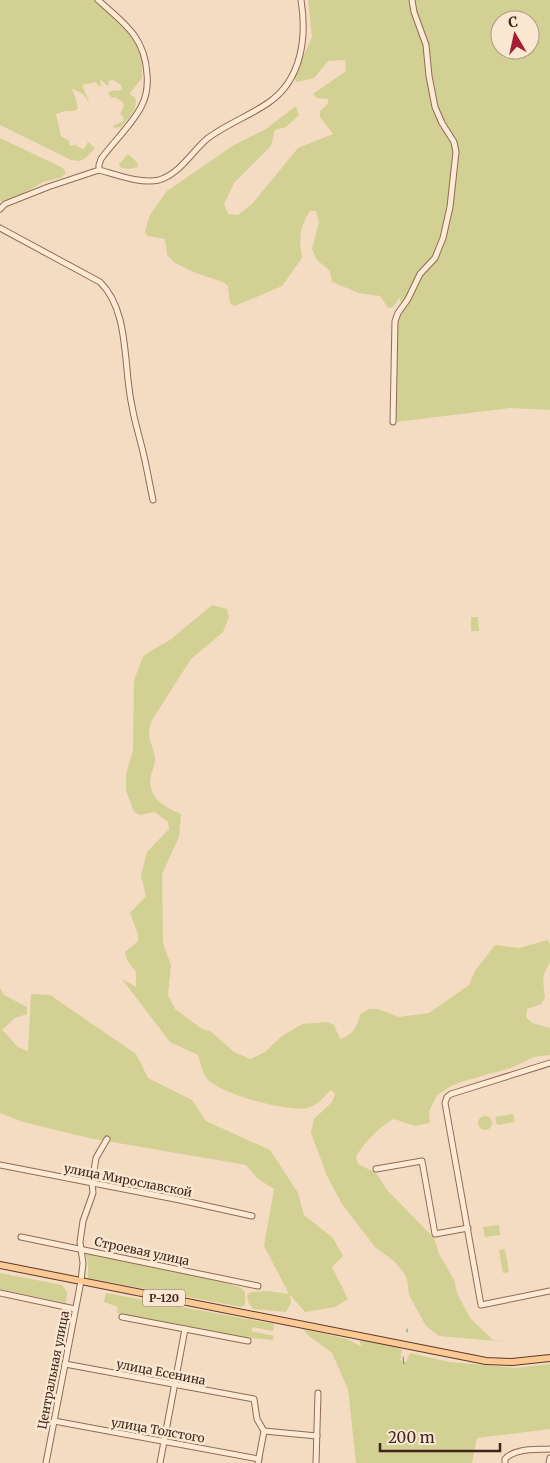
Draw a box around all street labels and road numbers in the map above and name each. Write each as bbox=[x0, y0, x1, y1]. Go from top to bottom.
street label: улица Мирославской bbox=[63, 1160, 193, 1200]
street label: Строевая улица bbox=[93, 1234, 191, 1269]
road number: Р-120 bbox=[143, 1290, 185, 1306]
street label: Центральная улица bbox=[34, 1309, 72, 1431]
street label: улица Есенина bbox=[115, 1356, 207, 1388]
street label: улица Толстого bbox=[110, 1414, 206, 1446]

